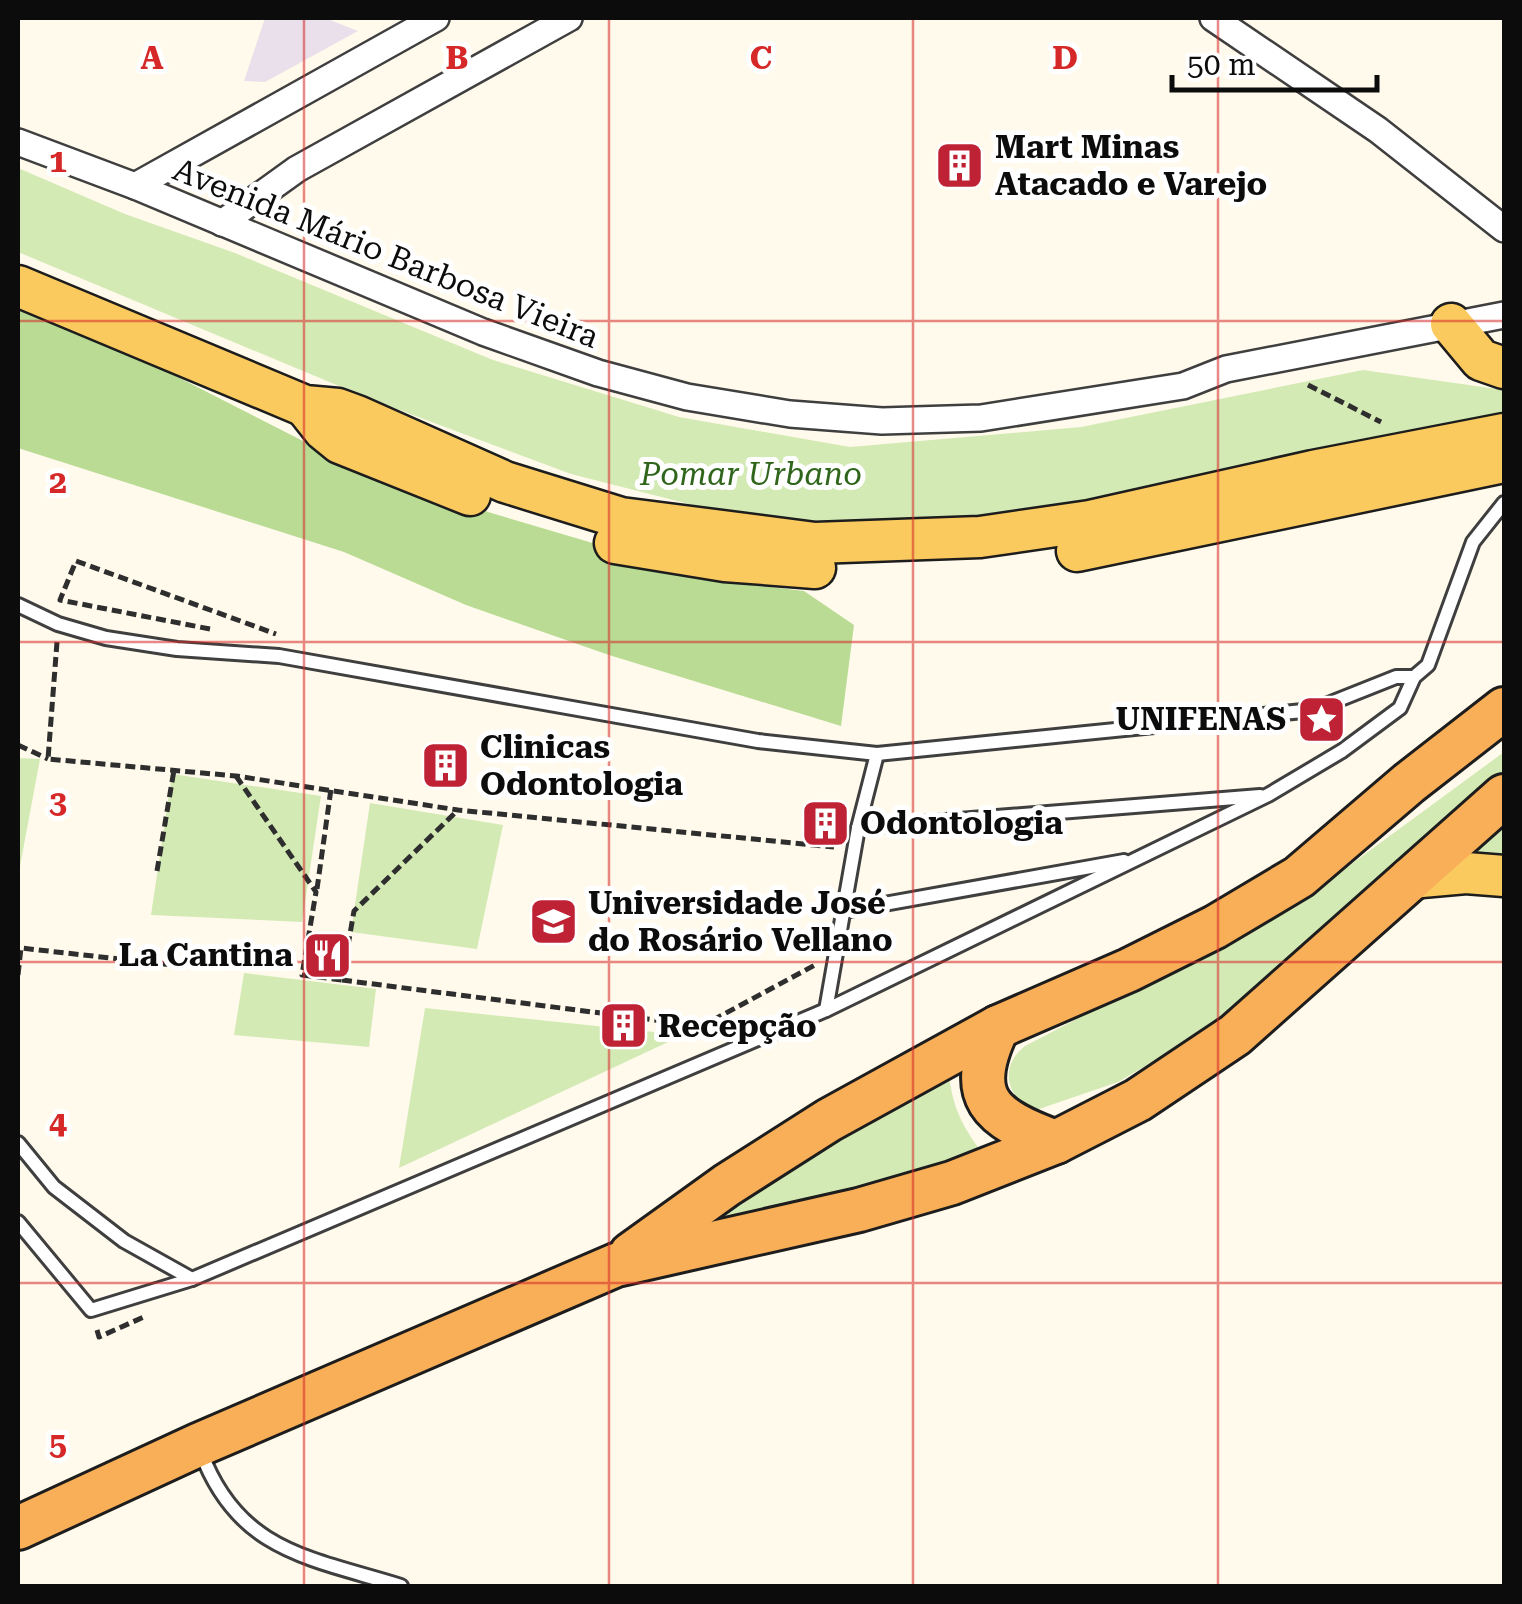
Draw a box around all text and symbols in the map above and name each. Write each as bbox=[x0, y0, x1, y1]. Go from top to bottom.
scale bar bbox=[1172, 30, 1377, 92]
text: A bbox=[140, 39, 164, 77]
text: B bbox=[445, 39, 469, 77]
text: C bbox=[750, 39, 772, 77]
text: D bbox=[1052, 39, 1078, 77]
text: 50 m bbox=[1187, 47, 1256, 82]
place label: Mart Minas Atacado e Varejo bbox=[995, 128, 1267, 203]
building icon: Mart Minas Atacado e Varejo bbox=[934, 139, 986, 191]
text: 1 bbox=[49, 142, 67, 180]
street label: Avenida Mário Barbosa Vieira bbox=[168, 150, 604, 356]
park label: Pomar Urbano bbox=[639, 455, 862, 493]
text: 2 bbox=[49, 463, 67, 501]
place icon: UNIFENAS bbox=[1295, 693, 1347, 745]
place label: UNIFENAS bbox=[1116, 700, 1286, 738]
place label: Clinicas Odontologia bbox=[480, 728, 683, 803]
building icon: Clinicas Odontologia bbox=[419, 739, 471, 791]
text: 3 bbox=[49, 783, 67, 821]
building icon: Odontologia bbox=[799, 797, 851, 849]
place label: Odontologia bbox=[860, 804, 1063, 842]
place label: Universidade José do Rosário Vellano bbox=[588, 884, 893, 959]
school or university icon: Universidade José do Rosário Vellano bbox=[527, 895, 579, 947]
restaurant icon: La Cantina bbox=[302, 929, 354, 981]
place label: La Cantina bbox=[119, 936, 293, 974]
building icon: Recepção bbox=[597, 1000, 649, 1052]
place label: Recepção bbox=[658, 1007, 817, 1045]
text: 4 bbox=[49, 1104, 67, 1142]
text: 5 bbox=[49, 1425, 67, 1463]

